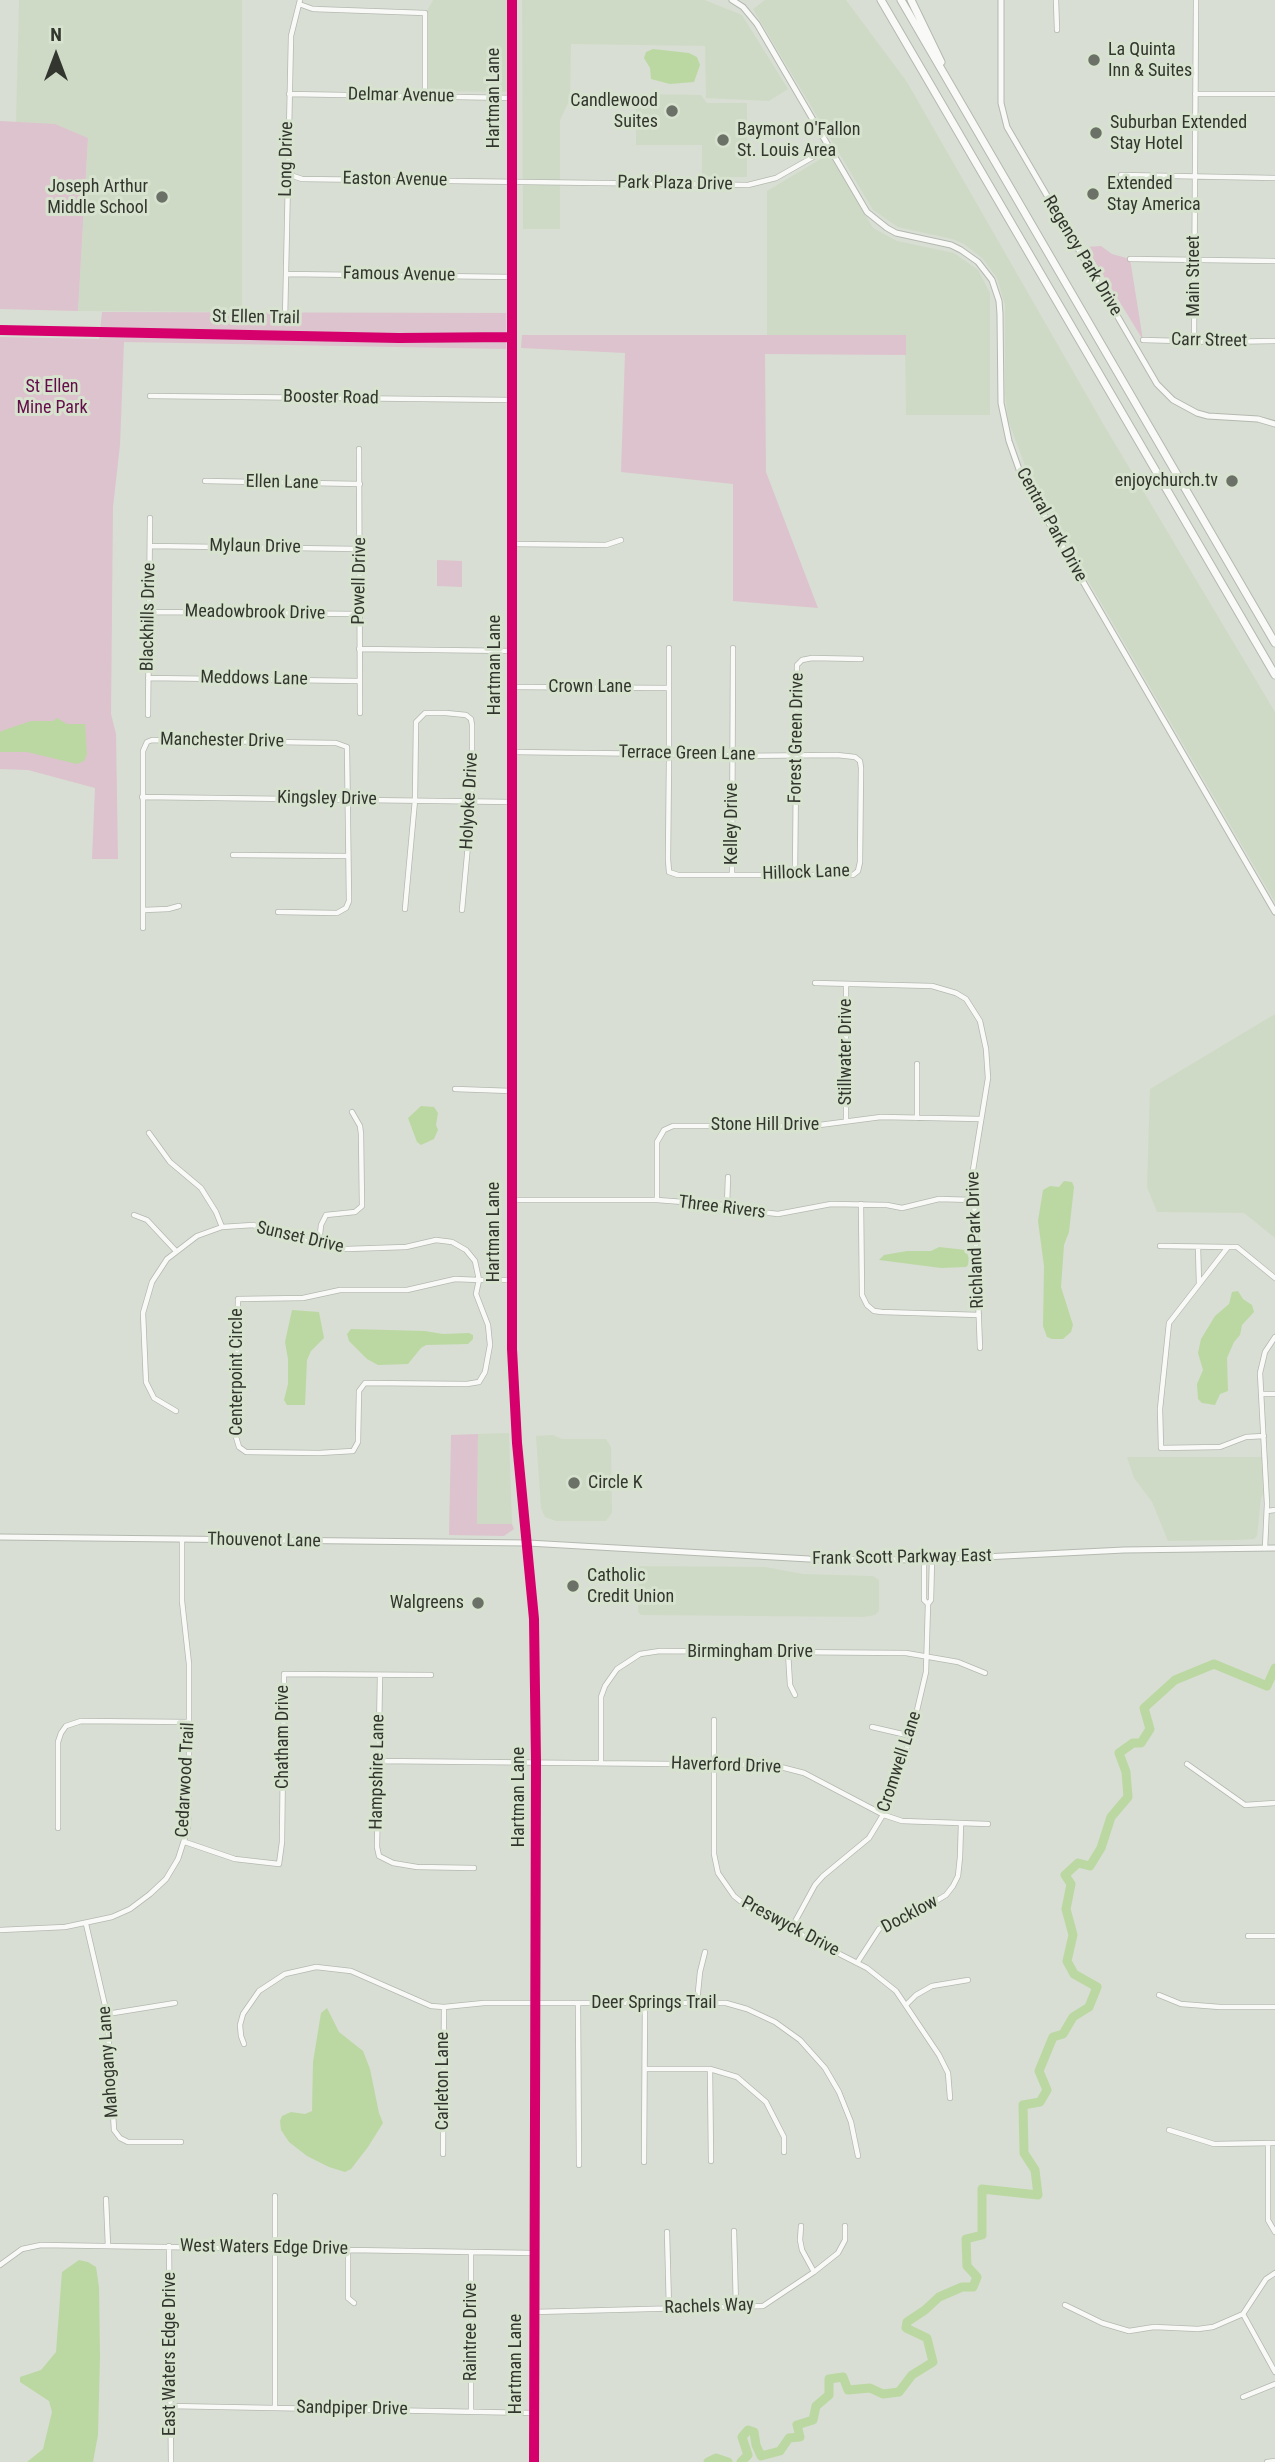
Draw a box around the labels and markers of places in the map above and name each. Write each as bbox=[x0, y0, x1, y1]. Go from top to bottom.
place label: La Quinta Inn & Suites bbox=[1108, 39, 1192, 82]
marker: La Quinta Inn & Suites bbox=[1086, 52, 1102, 68]
place label: Candlewood Suites bbox=[570, 90, 658, 132]
marker: Candlewood Suites bbox=[664, 103, 680, 119]
place label: Suburban Extended Stay Hotel bbox=[1110, 112, 1247, 154]
place label: Baymont O'Fallon St. Louis Area bbox=[737, 119, 861, 162]
marker: Suburban Extended Stay Hotel bbox=[1088, 125, 1104, 141]
marker: Baymont O'Fallon St. Louis Area bbox=[715, 132, 731, 148]
place label: Extended Stay America bbox=[1107, 173, 1201, 216]
place label: Joseph Arthur Middle School bbox=[47, 176, 148, 218]
marker: Extended Stay America bbox=[1085, 186, 1101, 202]
marker: Joseph Arthur Middle School bbox=[154, 189, 170, 205]
place label: enjoychurch.tv bbox=[1115, 470, 1218, 492]
marker: enjoychurch.tv bbox=[1224, 473, 1240, 489]
place label: Circle K bbox=[588, 1472, 642, 1494]
marker: Circle K bbox=[566, 1475, 582, 1491]
place label: Catholic Credit Union bbox=[587, 1565, 674, 1608]
marker: Catholic Credit Union bbox=[565, 1578, 581, 1594]
place label: Walgreens bbox=[390, 1592, 464, 1614]
marker: Walgreens bbox=[470, 1595, 486, 1611]

